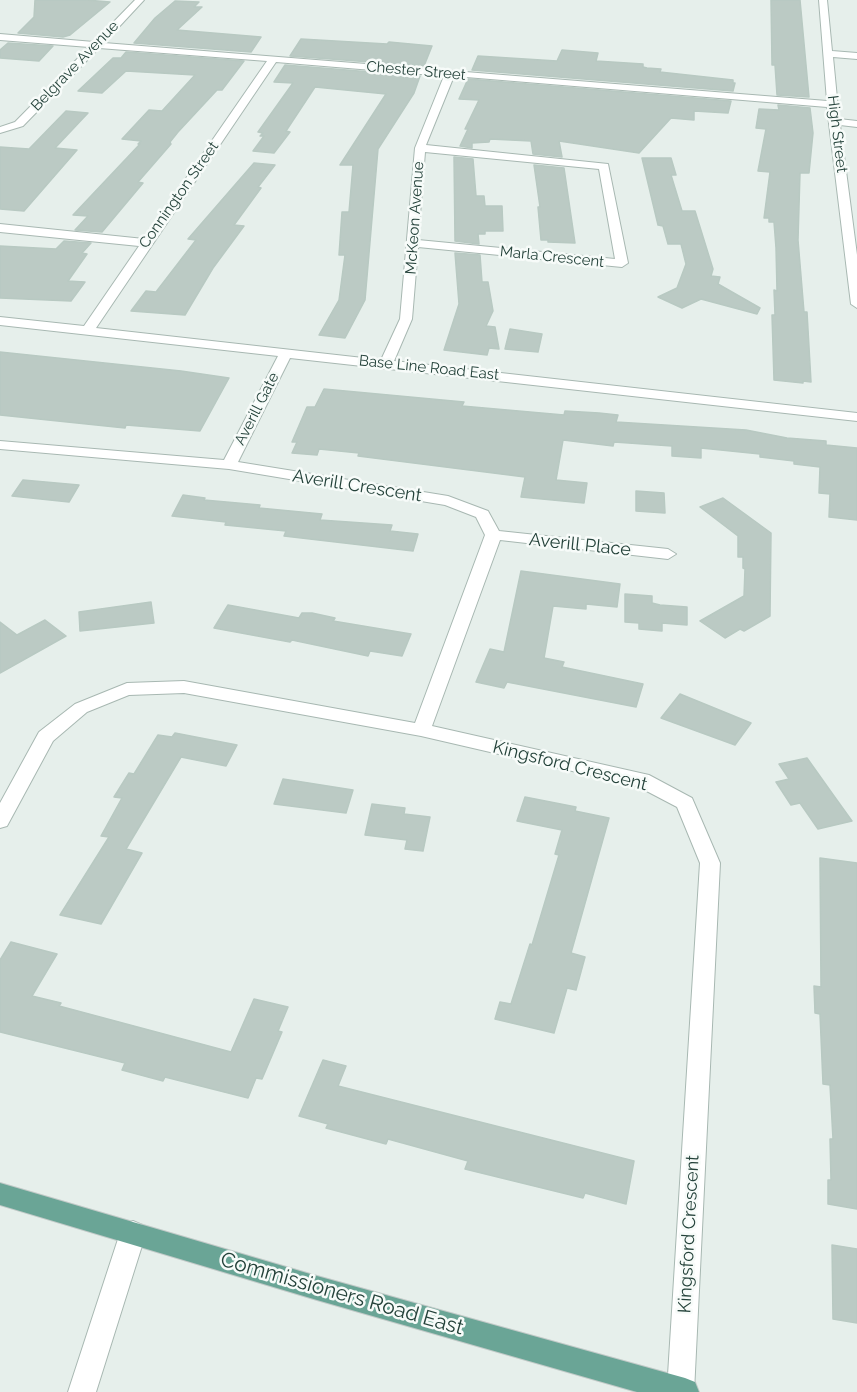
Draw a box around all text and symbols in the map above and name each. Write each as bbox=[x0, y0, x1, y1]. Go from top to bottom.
street label: Belgrave Avenue bbox=[27, 17, 123, 115]
street label: Chester Street bbox=[366, 58, 466, 84]
street label: High Street bbox=[823, 94, 851, 174]
street label: Connington Street bbox=[136, 138, 222, 252]
street label: McKeon Avenue bbox=[402, 161, 428, 275]
street label: Marla Crescent bbox=[499, 243, 605, 271]
street label: Base Line Road East bbox=[358, 352, 500, 384]
street label: Averill Gate bbox=[231, 370, 283, 448]
street label: Averill Crescent bbox=[291, 465, 423, 507]
street label: Averill Place bbox=[528, 529, 632, 561]
street label: Kingsford Crescent bbox=[491, 736, 649, 796]
street label: Kingsford Crescent bbox=[674, 1154, 704, 1314]
street label: Commissioners Road East bbox=[217, 1247, 467, 1341]

